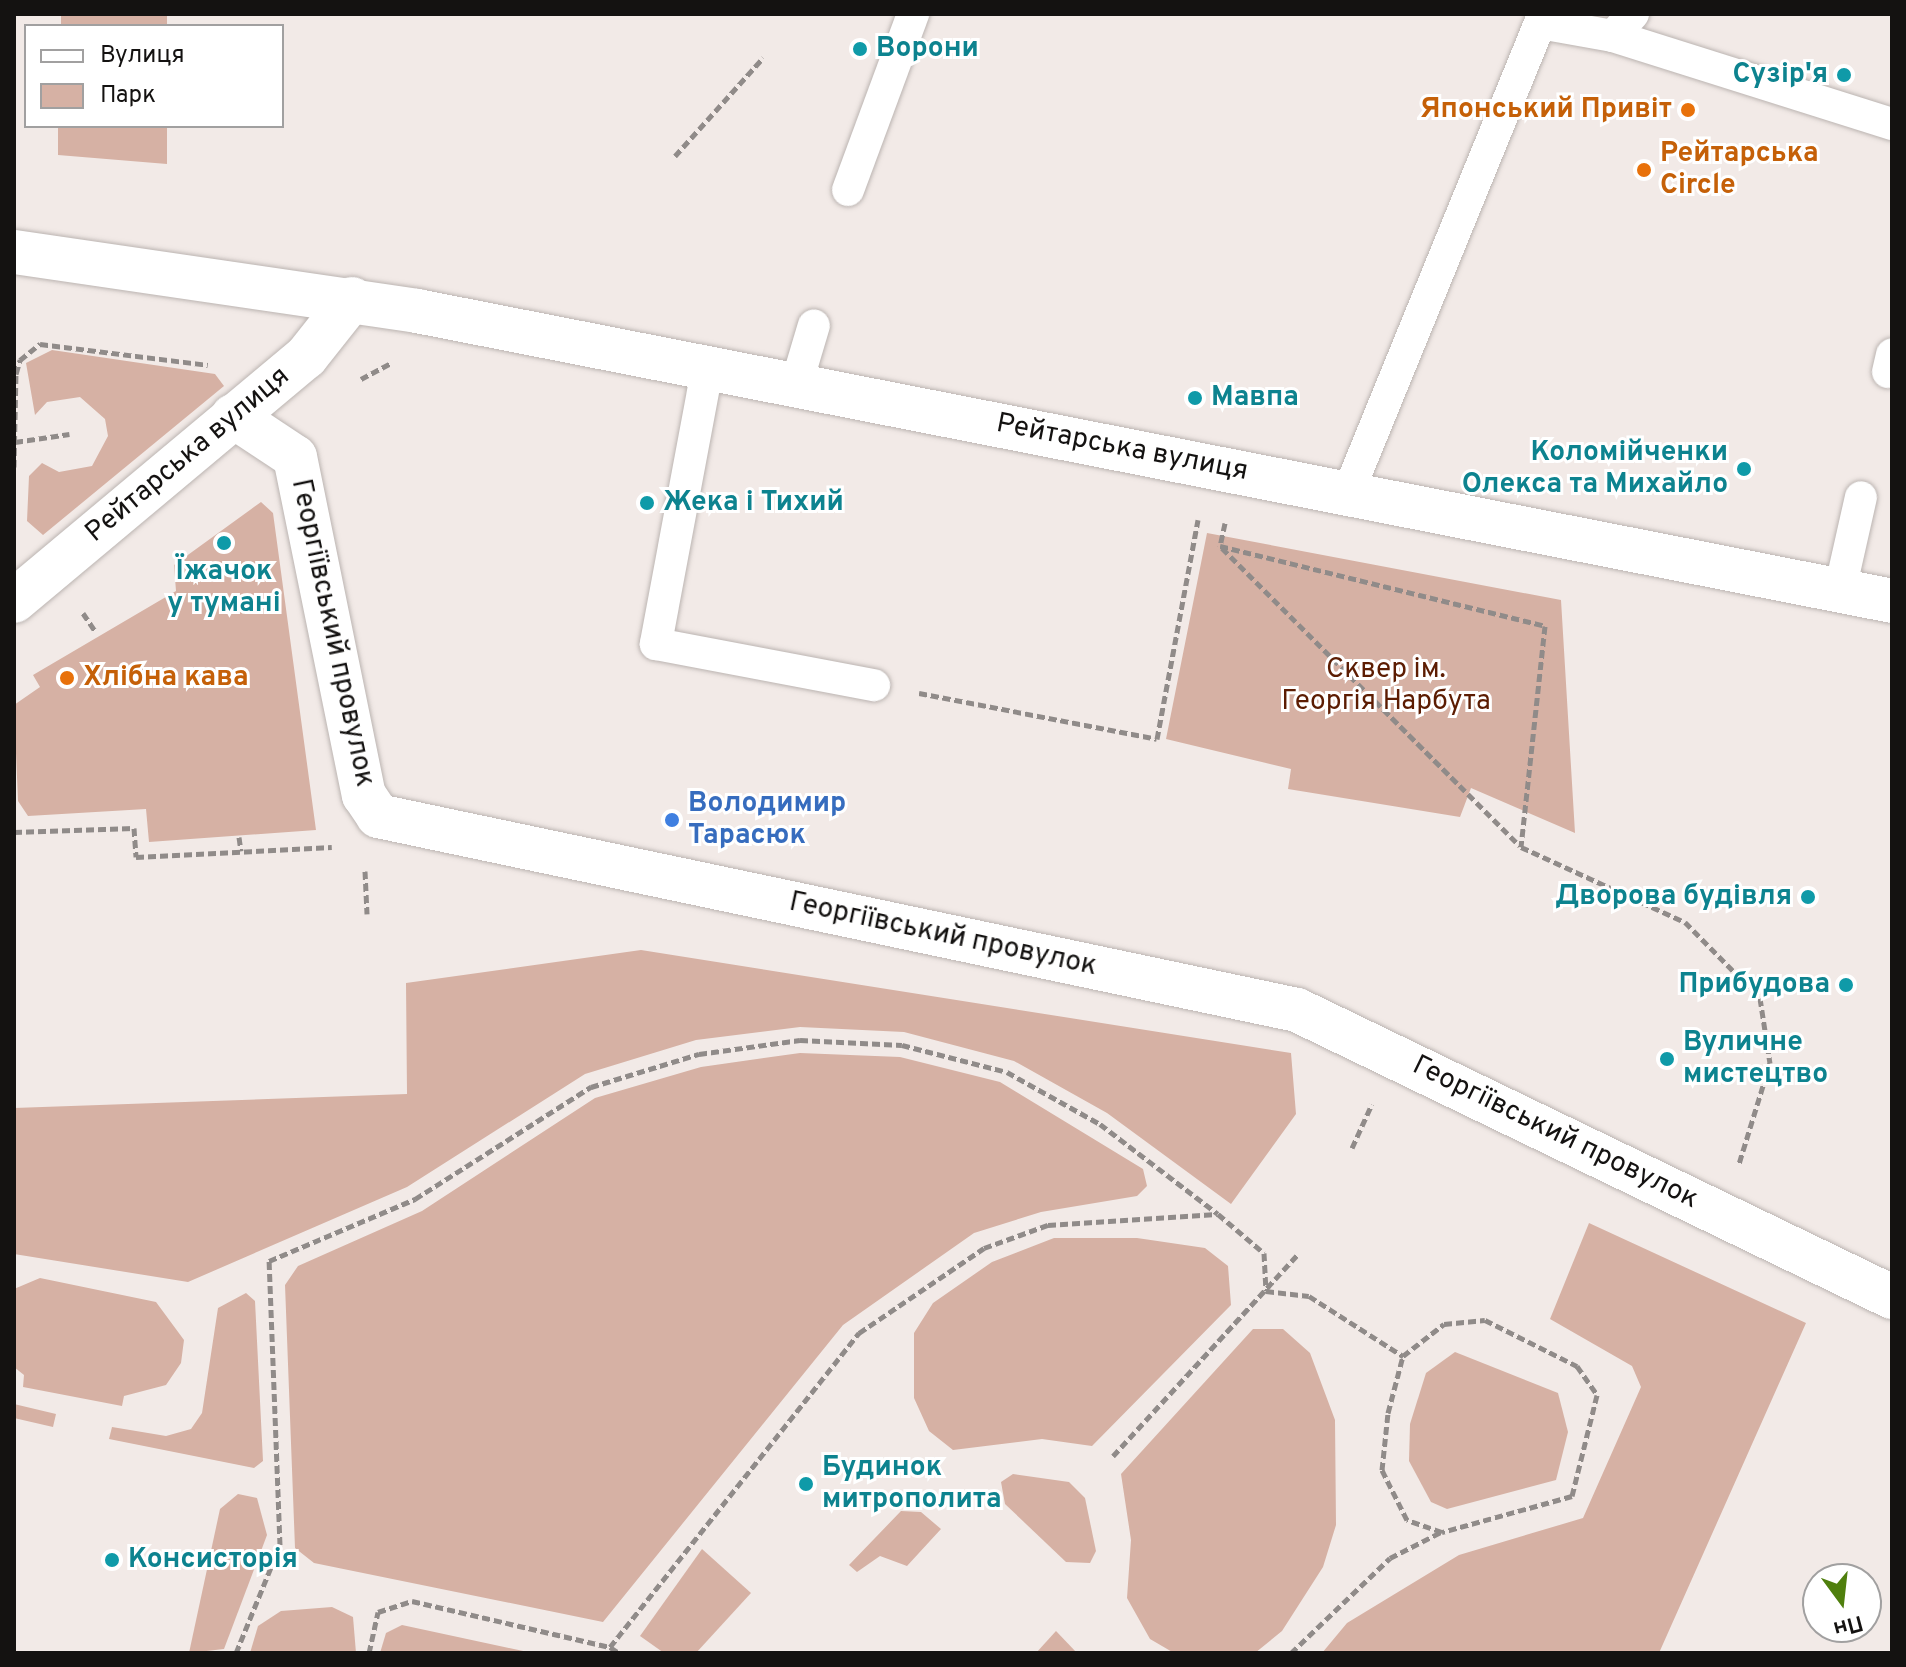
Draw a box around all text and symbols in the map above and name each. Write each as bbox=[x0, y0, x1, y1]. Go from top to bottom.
legend bbox=[24, 24, 284, 128]
place label: Ворони bbox=[876, 32, 979, 66]
marker: Ворони bbox=[851, 40, 869, 58]
text: Вулиця bbox=[100, 41, 184, 71]
place label: Сузір'я bbox=[1733, 58, 1828, 92]
marker: Сузір'я bbox=[1835, 66, 1853, 84]
text: Парк bbox=[100, 81, 156, 111]
place label: Японський Привіт bbox=[1420, 93, 1672, 127]
marker: Японський Привіт bbox=[1679, 101, 1697, 119]
place label: Рейтарська Circle bbox=[1660, 137, 1819, 203]
marker: Рейтарська Circle bbox=[1635, 161, 1653, 179]
street label: Рейтарська вулиця bbox=[79, 360, 297, 550]
place label: Мавпа bbox=[1211, 381, 1299, 415]
marker: Мавпа bbox=[1186, 389, 1204, 407]
street label: Рейтарська вулиця bbox=[993, 407, 1251, 489]
place label: Коломійченки Олекса та Михайло bbox=[1462, 436, 1728, 502]
marker: Коломійченки Олекса та Михайло bbox=[1735, 460, 1753, 478]
street label: Георгіївський провулок bbox=[283, 476, 381, 790]
place label: Жека і Тихий bbox=[663, 486, 844, 520]
marker: Жека і Тихий bbox=[638, 494, 656, 512]
marker: Їжачок у тумані bbox=[215, 534, 233, 552]
place label: Їжачок у тумані bbox=[167, 555, 281, 621]
park label: Сквер ім. Георгія Нарбута bbox=[1281, 653, 1491, 719]
place label: Хлібна кава bbox=[83, 661, 248, 695]
marker: Хлібна кава bbox=[58, 669, 76, 687]
place label: Володимир Тарасюк bbox=[688, 787, 846, 853]
marker: Володимир Тарасюк bbox=[663, 811, 681, 829]
place label: Дворова будівля bbox=[1555, 880, 1792, 914]
street label: Георгіївський провулок bbox=[786, 886, 1100, 984]
marker: Дворова будівля bbox=[1799, 888, 1817, 906]
place label: Прибудова bbox=[1678, 968, 1830, 1002]
marker: Прибудова bbox=[1837, 976, 1855, 994]
place label: Вуличне мистецтво bbox=[1683, 1026, 1828, 1092]
street label: Георгіївський провулок bbox=[1407, 1049, 1703, 1217]
marker: Вуличне мистецтво bbox=[1658, 1050, 1676, 1068]
place label: Будинок митрополита bbox=[822, 1451, 1002, 1517]
marker: Будинок митрополита bbox=[797, 1475, 815, 1493]
place label: Консисторія bbox=[128, 1543, 298, 1577]
marker: Консисторія bbox=[103, 1551, 121, 1569]
north arrow bbox=[1802, 1563, 1882, 1643]
text: Пн bbox=[1830, 1608, 1866, 1642]

